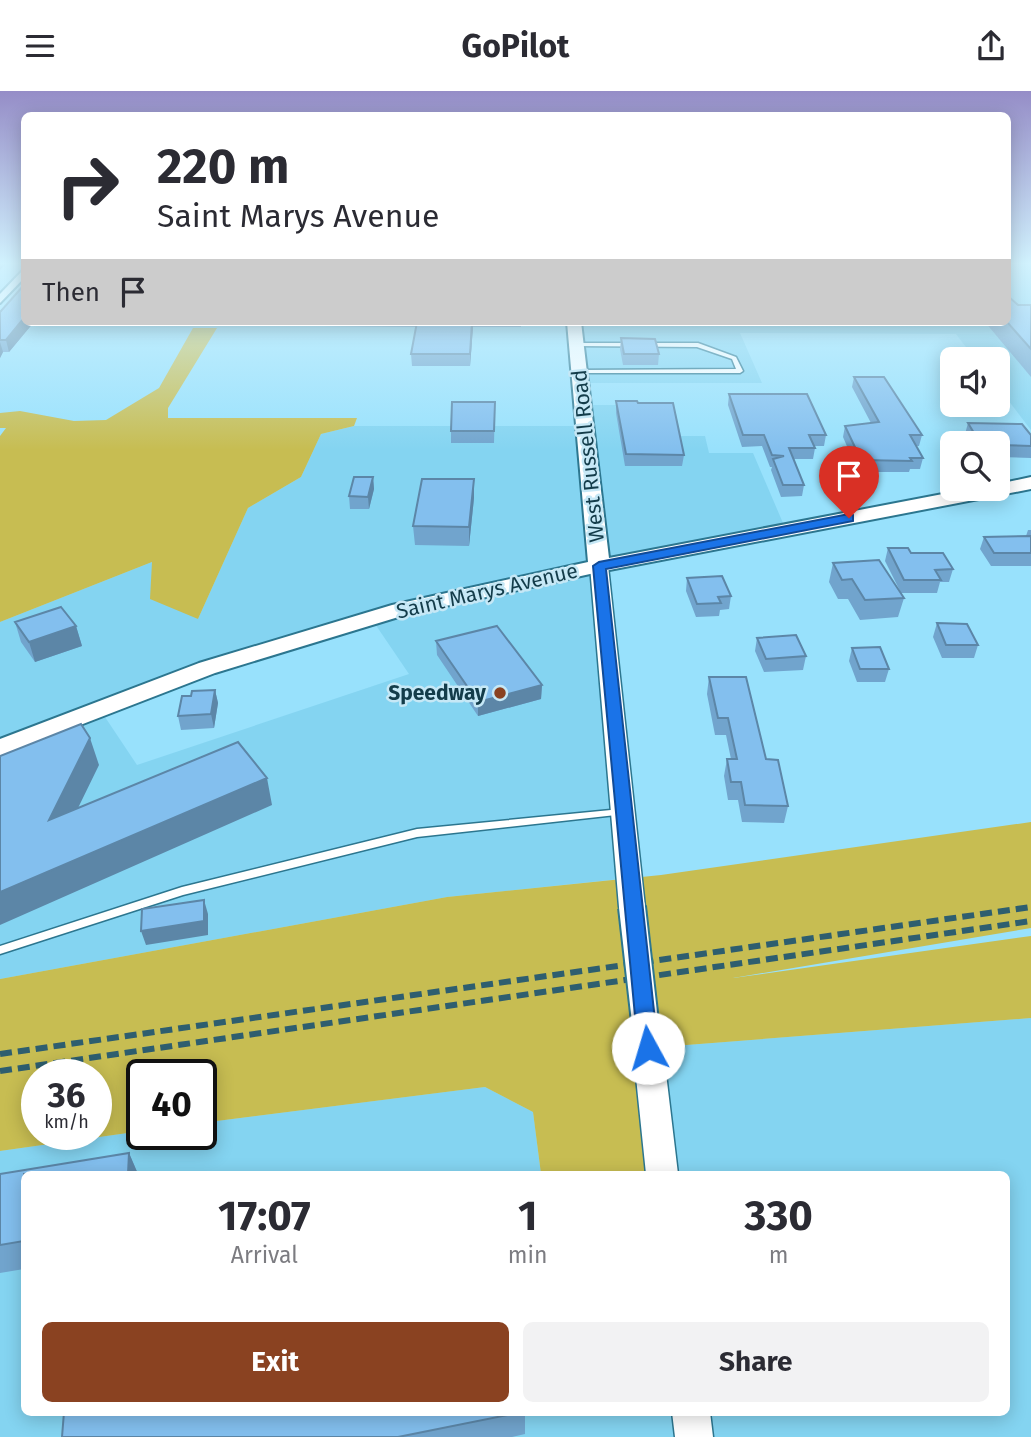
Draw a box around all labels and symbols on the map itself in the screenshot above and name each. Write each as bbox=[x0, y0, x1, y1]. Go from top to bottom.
street label: West Russell Road bbox=[566, 368, 610, 544]
pin bbox=[819, 446, 879, 518]
street label: Saint Marys Avenue bbox=[394, 557, 580, 625]
place label: Speedway bbox=[388, 680, 486, 706]
marker: Speedway bbox=[492, 685, 508, 701]
position arrow bbox=[611, 1011, 685, 1085]
speed limit sign: 40 bbox=[126, 1059, 217, 1150]

